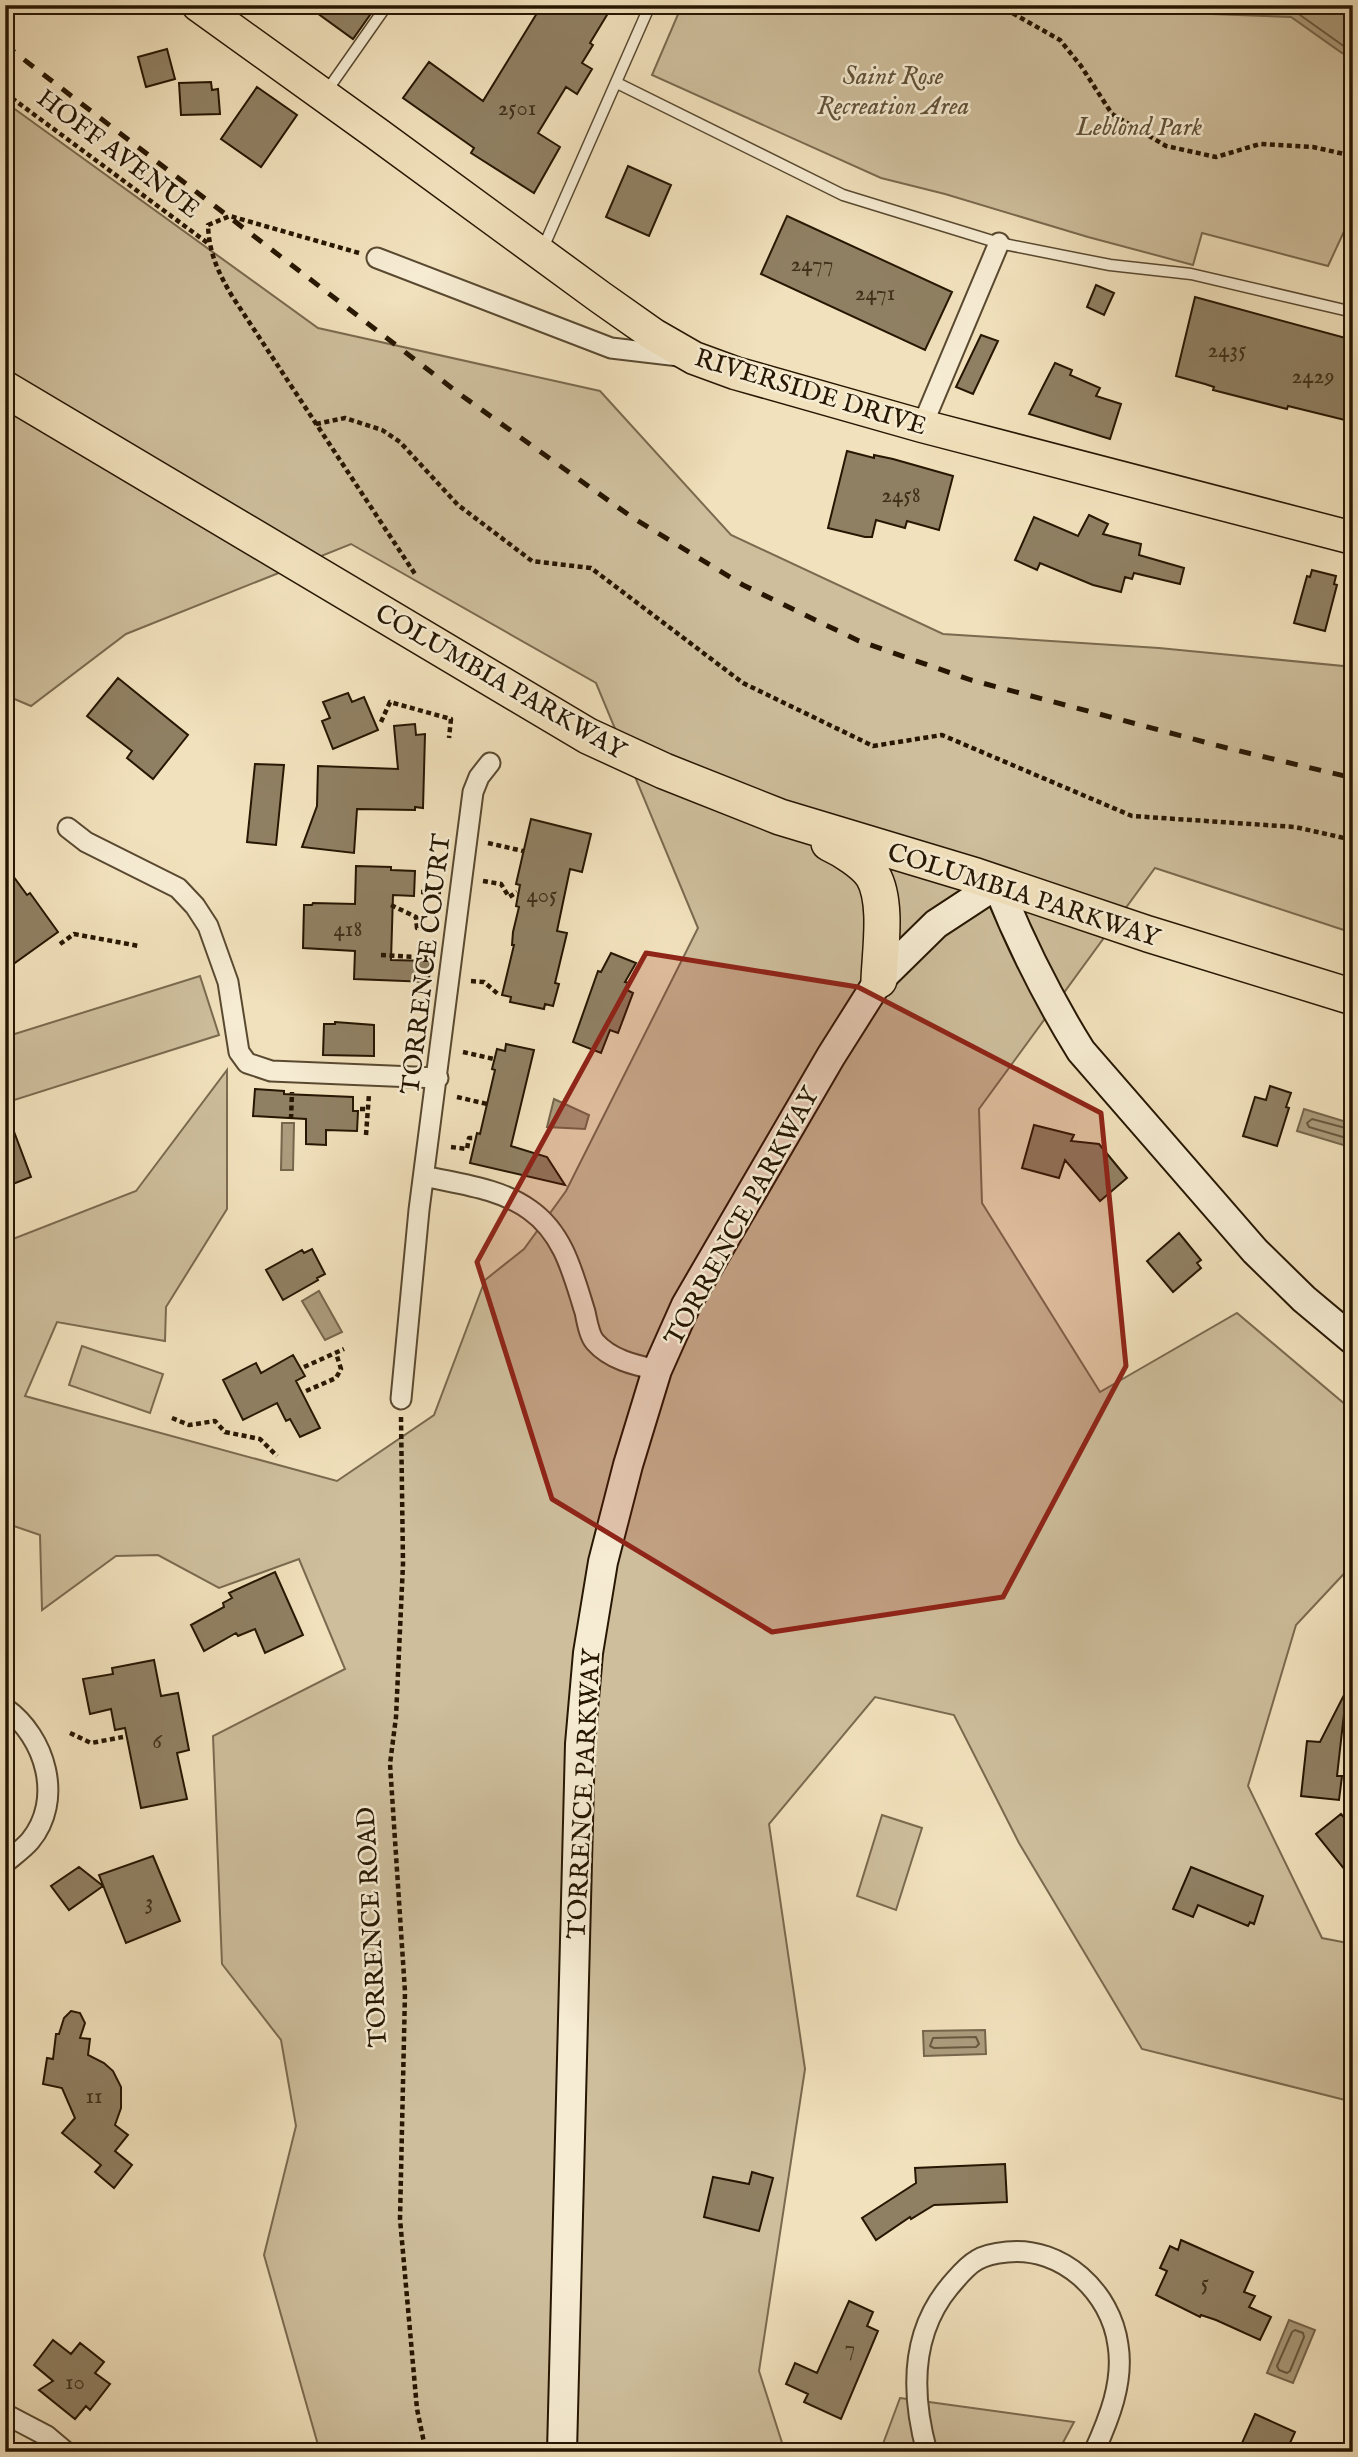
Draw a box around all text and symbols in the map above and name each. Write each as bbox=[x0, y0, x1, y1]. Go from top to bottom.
park label: Saint Rose Recreation Area bbox=[817, 60, 969, 123]
street label: HOFF AVENUE bbox=[30, 82, 206, 226]
house number: 2501 bbox=[498, 94, 536, 123]
park label: Leblond Park bbox=[1075, 111, 1203, 144]
house number: 2477 bbox=[791, 250, 833, 279]
house number: 2471 bbox=[855, 279, 895, 308]
house number: 2435 bbox=[1208, 336, 1247, 365]
street label: RIVERSIDE DRIVE bbox=[691, 341, 930, 443]
house number: 2429 bbox=[1292, 362, 1334, 391]
house number: 2458 bbox=[881, 481, 921, 510]
street label: COLUMBIA PARKWAY bbox=[369, 597, 633, 768]
street label: TORRENCE COURT bbox=[394, 832, 459, 1096]
street label: COLUMBIA PARKWAY bbox=[883, 836, 1165, 955]
house number: 405 bbox=[527, 881, 557, 910]
house number: 418 bbox=[334, 915, 362, 944]
street label: TORRENCE PARKWAY bbox=[657, 1080, 828, 1352]
street label: TORRENCE PARKWAY bbox=[560, 1647, 609, 1940]
house number: 6 bbox=[152, 1727, 163, 1756]
street label: TORRENCE ROAD bbox=[350, 1806, 395, 2048]
house number: 3 bbox=[145, 1888, 153, 1917]
house number: 11 bbox=[85, 2082, 103, 2111]
house number: 5 bbox=[1201, 2269, 1209, 2298]
house number: 7 bbox=[845, 2334, 855, 2363]
house number: 10 bbox=[65, 2368, 85, 2397]

